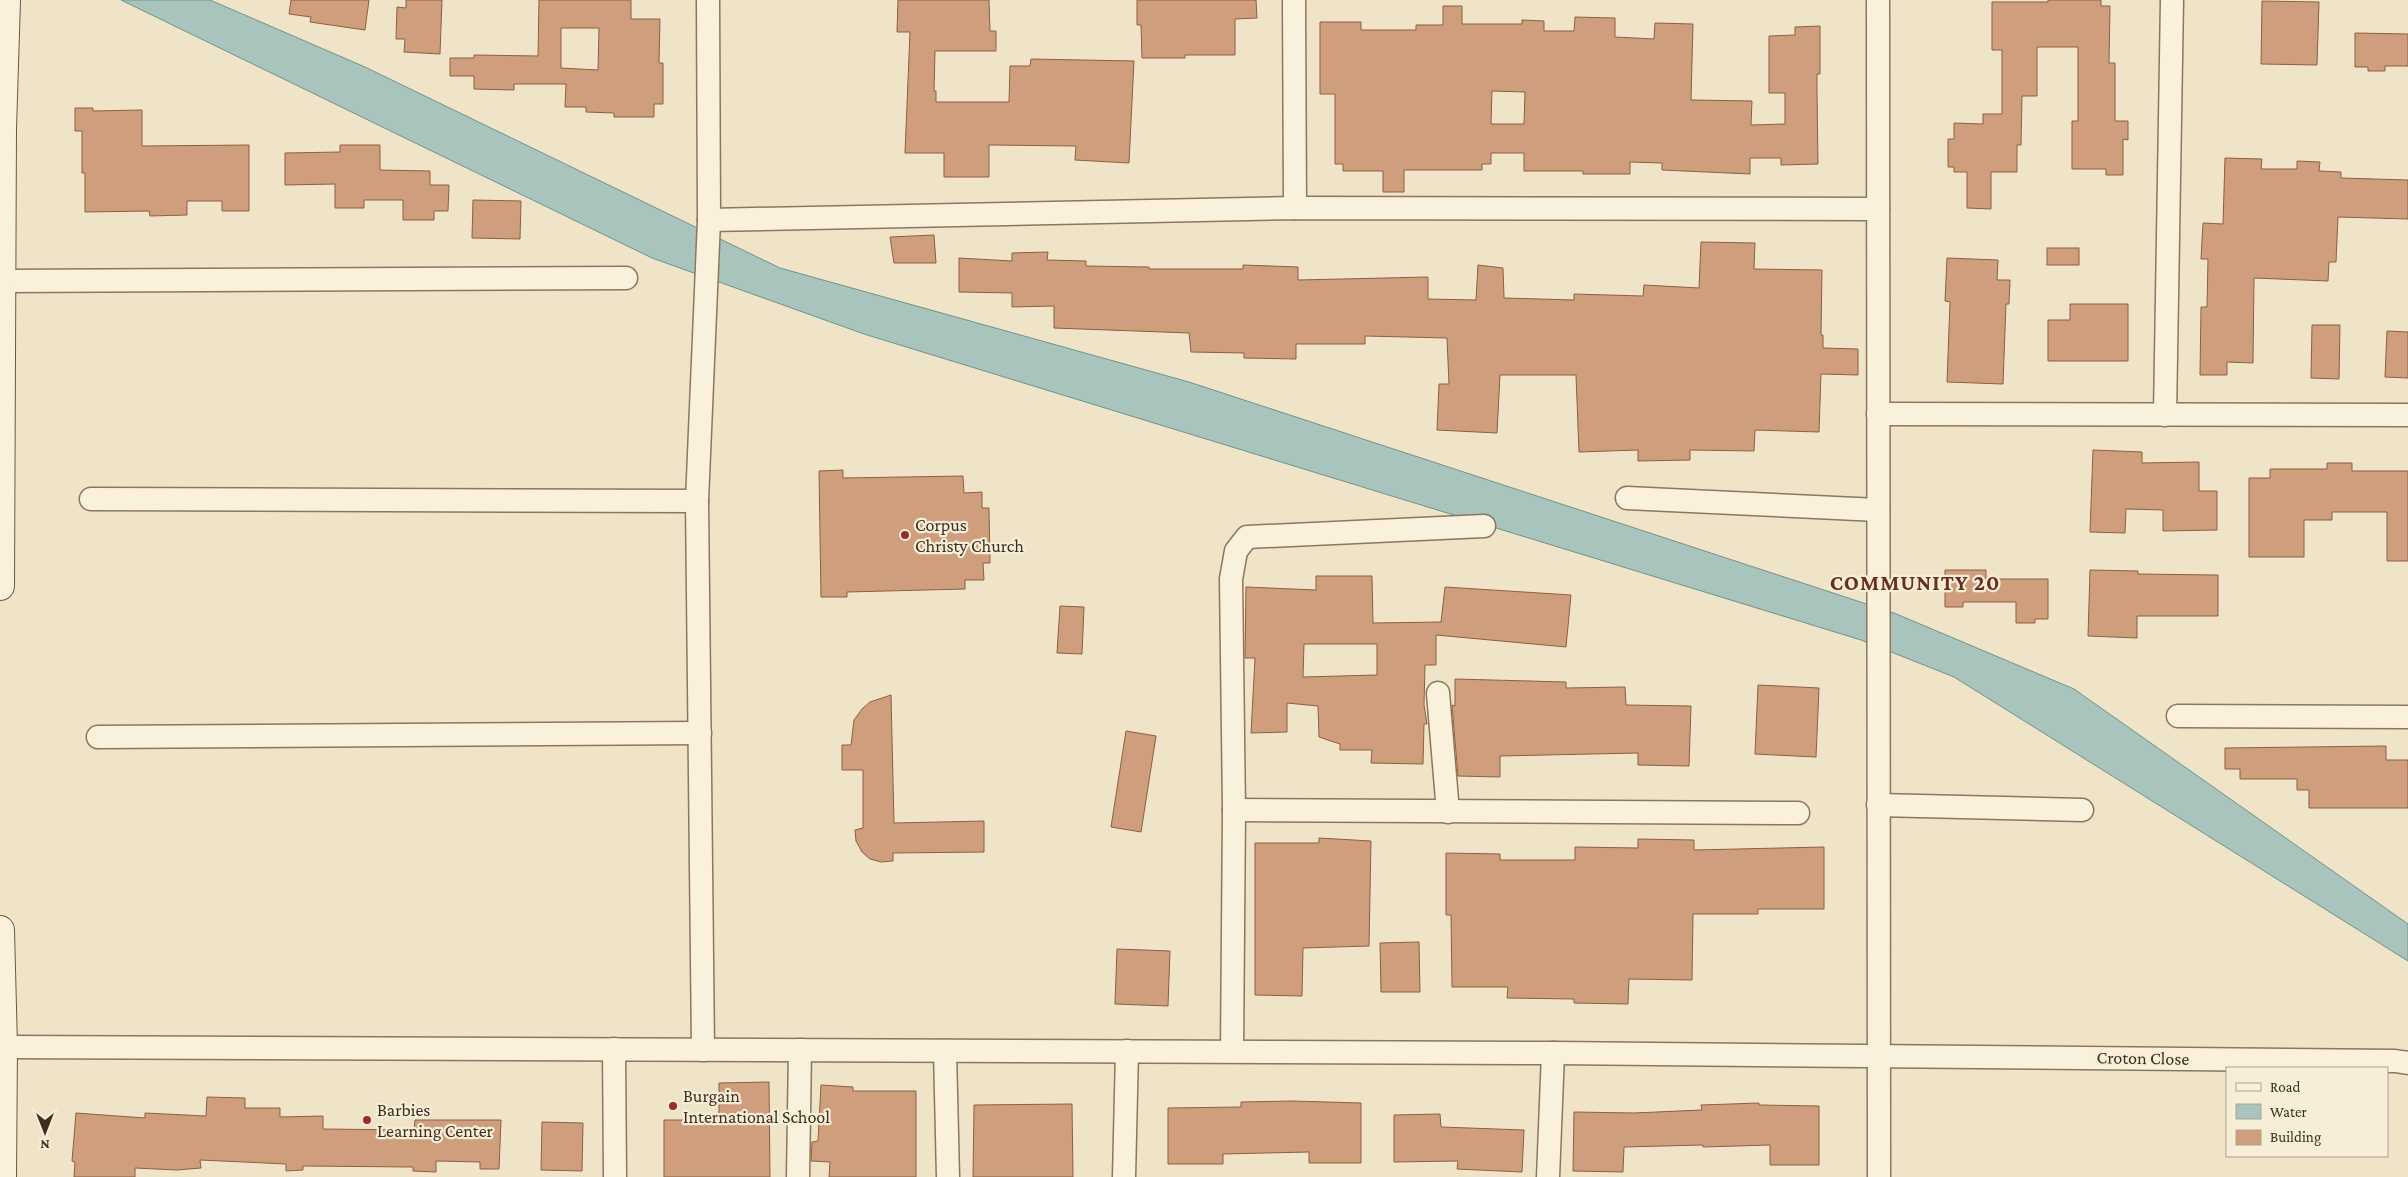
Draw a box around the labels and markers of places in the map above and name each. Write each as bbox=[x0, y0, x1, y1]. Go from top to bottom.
place label: Corpus Christy Church bbox=[915, 515, 1024, 556]
marker: Corpus Christy Church bbox=[899, 529, 911, 541]
place label: Burgain International School bbox=[683, 1086, 830, 1127]
place label: Barbies Learning Center bbox=[377, 1100, 494, 1141]
marker: Burgain International School bbox=[667, 1100, 679, 1112]
marker: Barbies Learning Center bbox=[361, 1114, 373, 1126]

